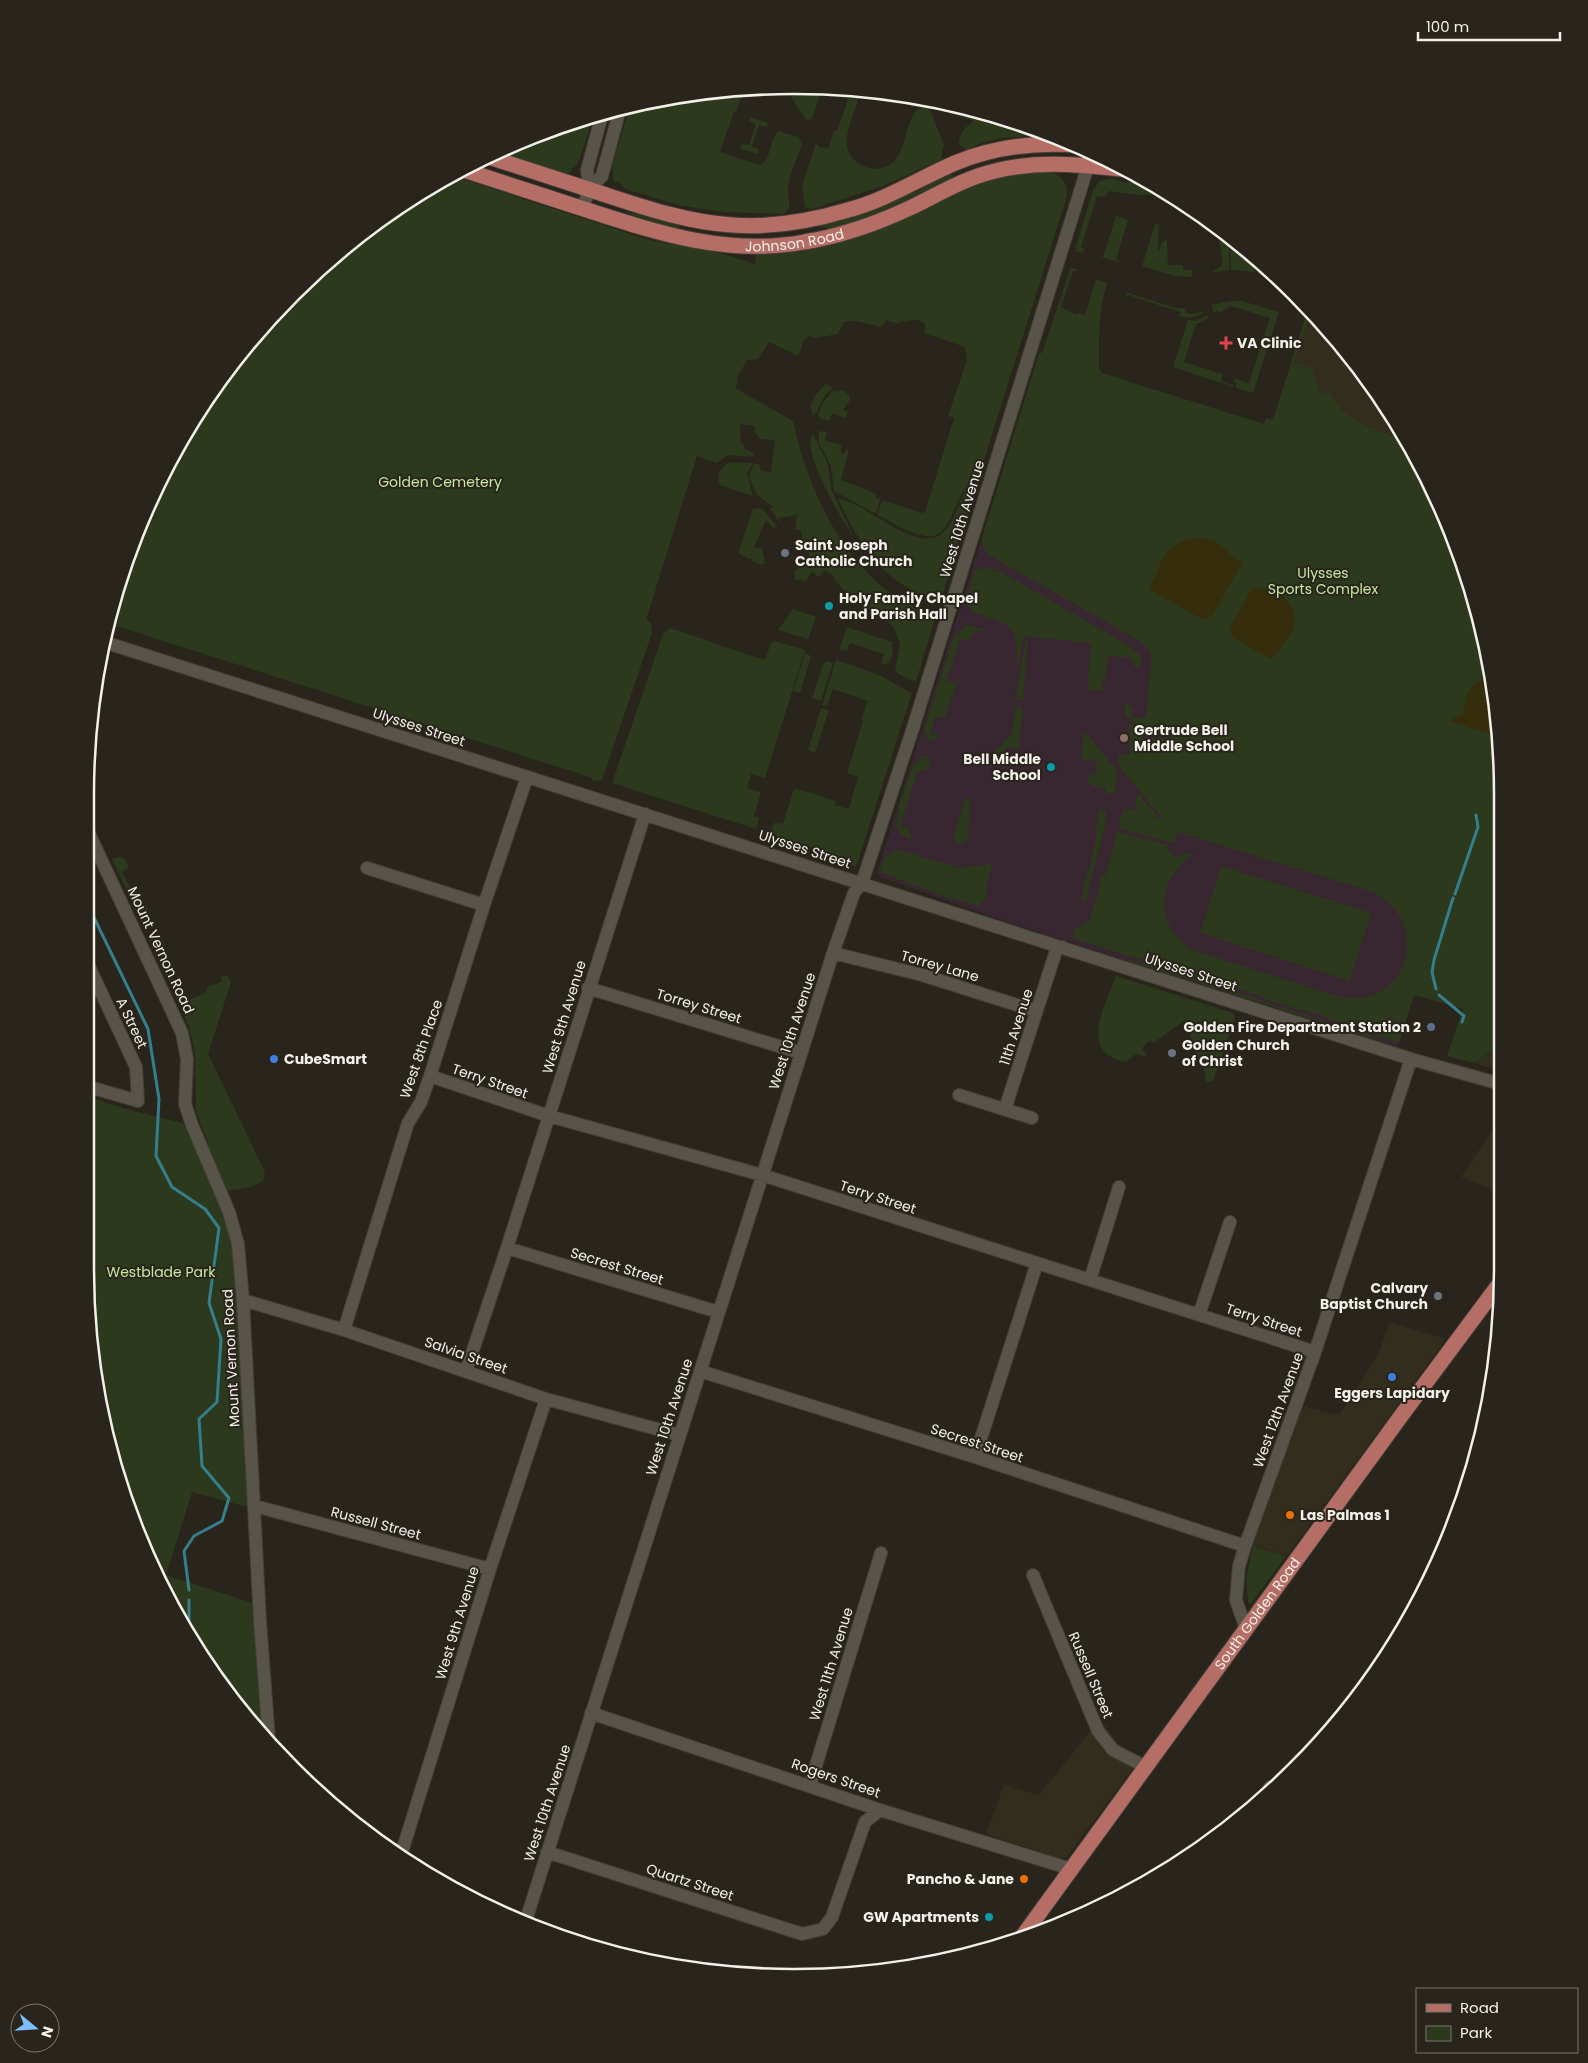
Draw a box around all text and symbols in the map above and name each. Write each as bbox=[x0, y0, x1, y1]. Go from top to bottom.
scale bar bbox=[1418, 10, 1560, 42]
text: 100 m bbox=[1426, 16, 1469, 37]
street label: Johnson Road bbox=[745, 224, 846, 256]
place label: VA Clinic bbox=[1237, 333, 1302, 353]
marker: VA Clinic bbox=[1219, 336, 1233, 350]
street label: West 10th Avenue bbox=[935, 457, 990, 580]
park label: Golden Cemetery bbox=[378, 472, 502, 492]
place label: Saint Joseph Catholic Church bbox=[795, 535, 912, 571]
marker: Saint Joseph Catholic Church bbox=[779, 547, 791, 559]
park label: Ulysses Sports Complex bbox=[1268, 563, 1379, 599]
place label: Holy Family Chapel and Parish Hall bbox=[839, 588, 978, 624]
marker: Holy Family Chapel and Parish Hall bbox=[823, 600, 835, 612]
street label: Ulysses Street bbox=[370, 703, 468, 751]
place label: Gertrude Bell Middle School bbox=[1134, 720, 1234, 756]
marker: Gertrude Bell Middle School bbox=[1118, 732, 1130, 744]
place label: Bell Middle School bbox=[963, 749, 1041, 785]
marker: Bell Middle School bbox=[1045, 761, 1057, 773]
street label: Ulysses Street bbox=[756, 825, 854, 873]
street label: Mount Vernon Road bbox=[123, 883, 199, 1017]
street label: Torrey Lane bbox=[899, 945, 982, 987]
street label: Ulysses Street bbox=[1142, 948, 1240, 996]
street label: West 9th Avenue bbox=[537, 958, 591, 1076]
street label: West 10th Avenue bbox=[764, 970, 820, 1092]
street label: Torrey Street bbox=[654, 984, 744, 1028]
street label: 11th Avenue bbox=[994, 986, 1038, 1068]
street label: A Street bbox=[111, 994, 153, 1052]
street label: West 8th Place bbox=[395, 997, 447, 1101]
place label: Golden Fire Department Station 2 bbox=[1183, 1017, 1421, 1037]
marker: Golden Fire Department Station 2 bbox=[1425, 1021, 1437, 1033]
place label: Golden Church of Christ bbox=[1182, 1035, 1290, 1071]
marker: Golden Church of Christ bbox=[1166, 1047, 1178, 1059]
place label: CubeSmart bbox=[284, 1049, 367, 1069]
marker: CubeSmart bbox=[268, 1053, 280, 1065]
street label: Terry Street bbox=[449, 1059, 531, 1103]
street label: Terry Street bbox=[837, 1175, 919, 1219]
street label: Secrest Street bbox=[568, 1242, 666, 1290]
park label: Westblade Park bbox=[106, 1262, 216, 1282]
place label: Calvary Baptist Church bbox=[1320, 1278, 1428, 1314]
street label: Mount Vernon Road bbox=[217, 1288, 245, 1428]
marker: Calvary Baptist Church bbox=[1432, 1290, 1444, 1302]
street label: Terry Street bbox=[1223, 1298, 1305, 1342]
street label: Salvia Street bbox=[422, 1331, 510, 1379]
street label: West 12th Avenue bbox=[1248, 1349, 1308, 1470]
street label: West 10th Avenue bbox=[641, 1356, 697, 1478]
marker: Eggers Lapidary bbox=[1386, 1371, 1398, 1383]
place label: Eggers Lapidary bbox=[1334, 1383, 1450, 1403]
street label: Secrest Street bbox=[928, 1419, 1026, 1467]
street label: Russell Street bbox=[329, 1501, 423, 1545]
place label: Las Palmas 1 bbox=[1300, 1505, 1390, 1525]
marker: Las Palmas 1 bbox=[1284, 1509, 1296, 1521]
street label: South Golden Road bbox=[1210, 1553, 1305, 1674]
street label: West 9th Avenue bbox=[430, 1564, 484, 1682]
street label: West 11th Avenue bbox=[804, 1604, 858, 1723]
street label: Russell Street bbox=[1064, 1629, 1118, 1721]
street label: West 10th Avenue bbox=[519, 1742, 575, 1864]
street label: Rogers Street bbox=[789, 1753, 883, 1803]
street label: Quartz Street bbox=[644, 1858, 736, 1906]
place label: Pancho & Jane bbox=[907, 1869, 1014, 1889]
marker: Pancho & Jane bbox=[1018, 1873, 1030, 1885]
place label: GW Apartments bbox=[863, 1907, 979, 1927]
marker: GW Apartments bbox=[983, 1911, 995, 1923]
legend bbox=[1416, 1988, 1578, 2053]
text: Road bbox=[1460, 1997, 1499, 2018]
north arrow bbox=[10, 2003, 60, 2053]
text: Park bbox=[1460, 2022, 1492, 2043]
text: N bbox=[36, 2024, 59, 2040]

